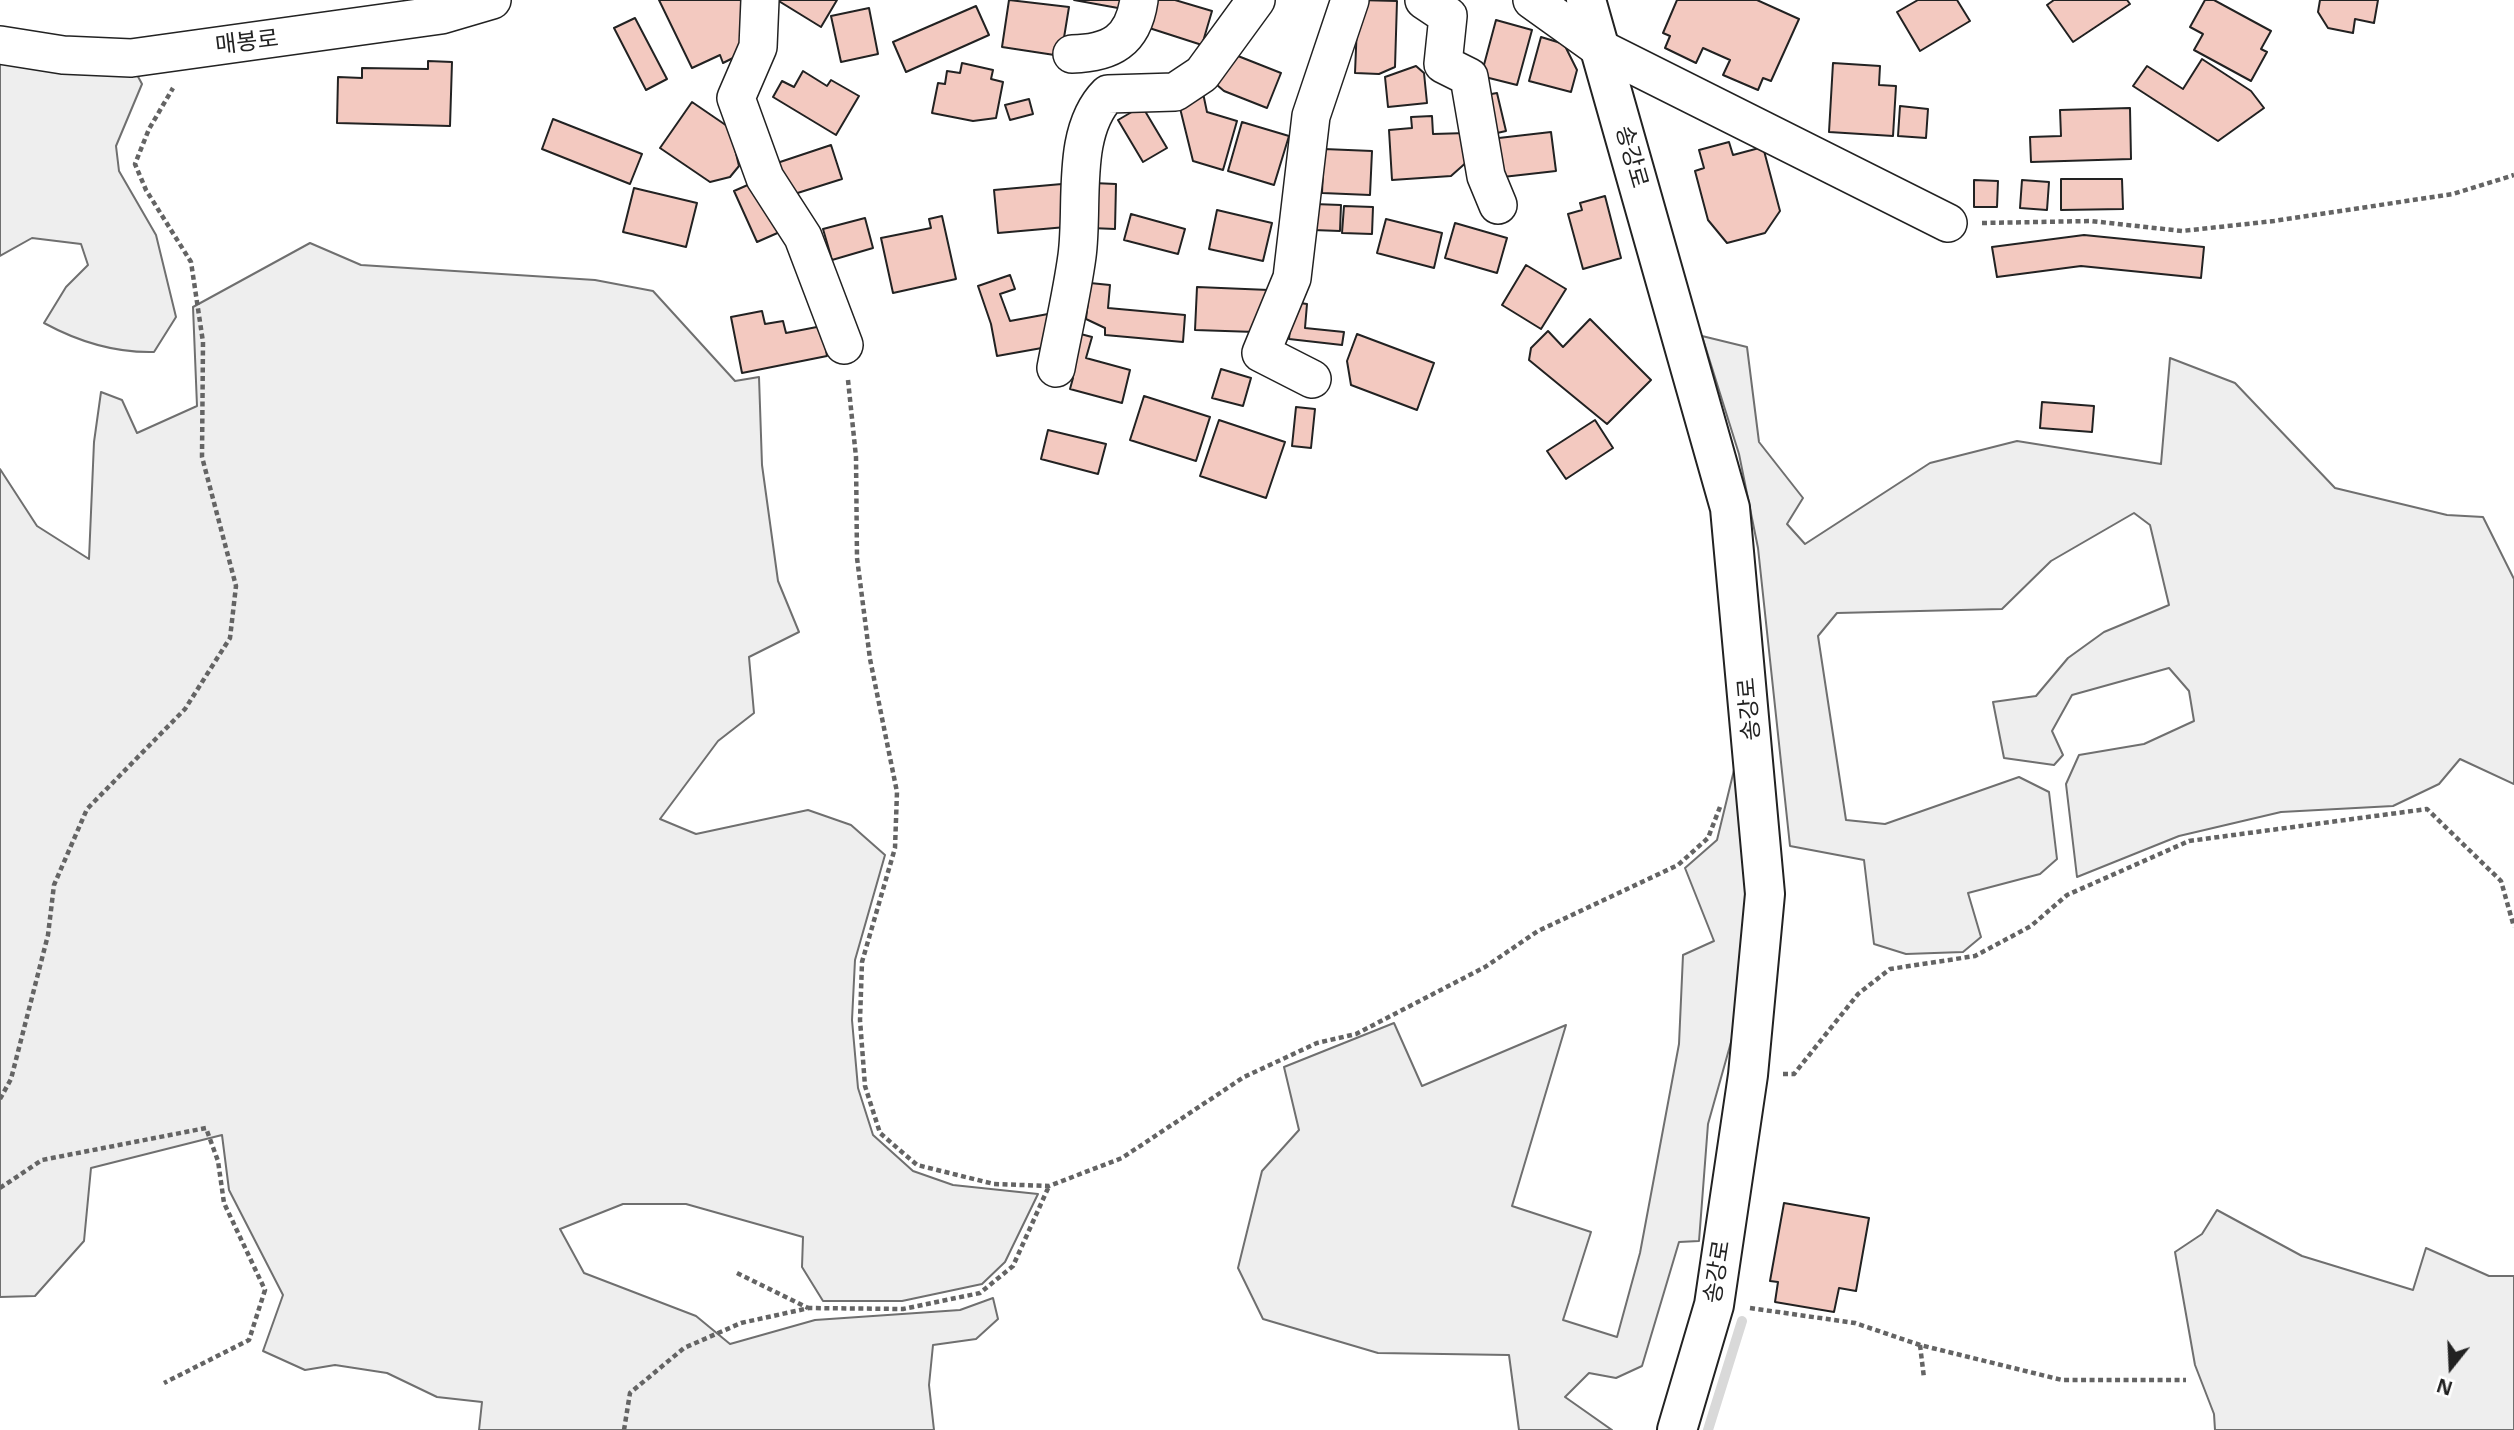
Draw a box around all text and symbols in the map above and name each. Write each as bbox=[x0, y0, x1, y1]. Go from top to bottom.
street label: 매봉로 bbox=[214, 25, 280, 61]
street label: 송강로 bbox=[1609, 123, 1653, 191]
street label: 송강로 bbox=[1733, 676, 1767, 742]
street label: 송강로 bbox=[1699, 1238, 1737, 1306]
north arrow bbox=[2416, 1332, 2486, 1402]
text: N bbox=[2433, 1372, 2456, 1402]

